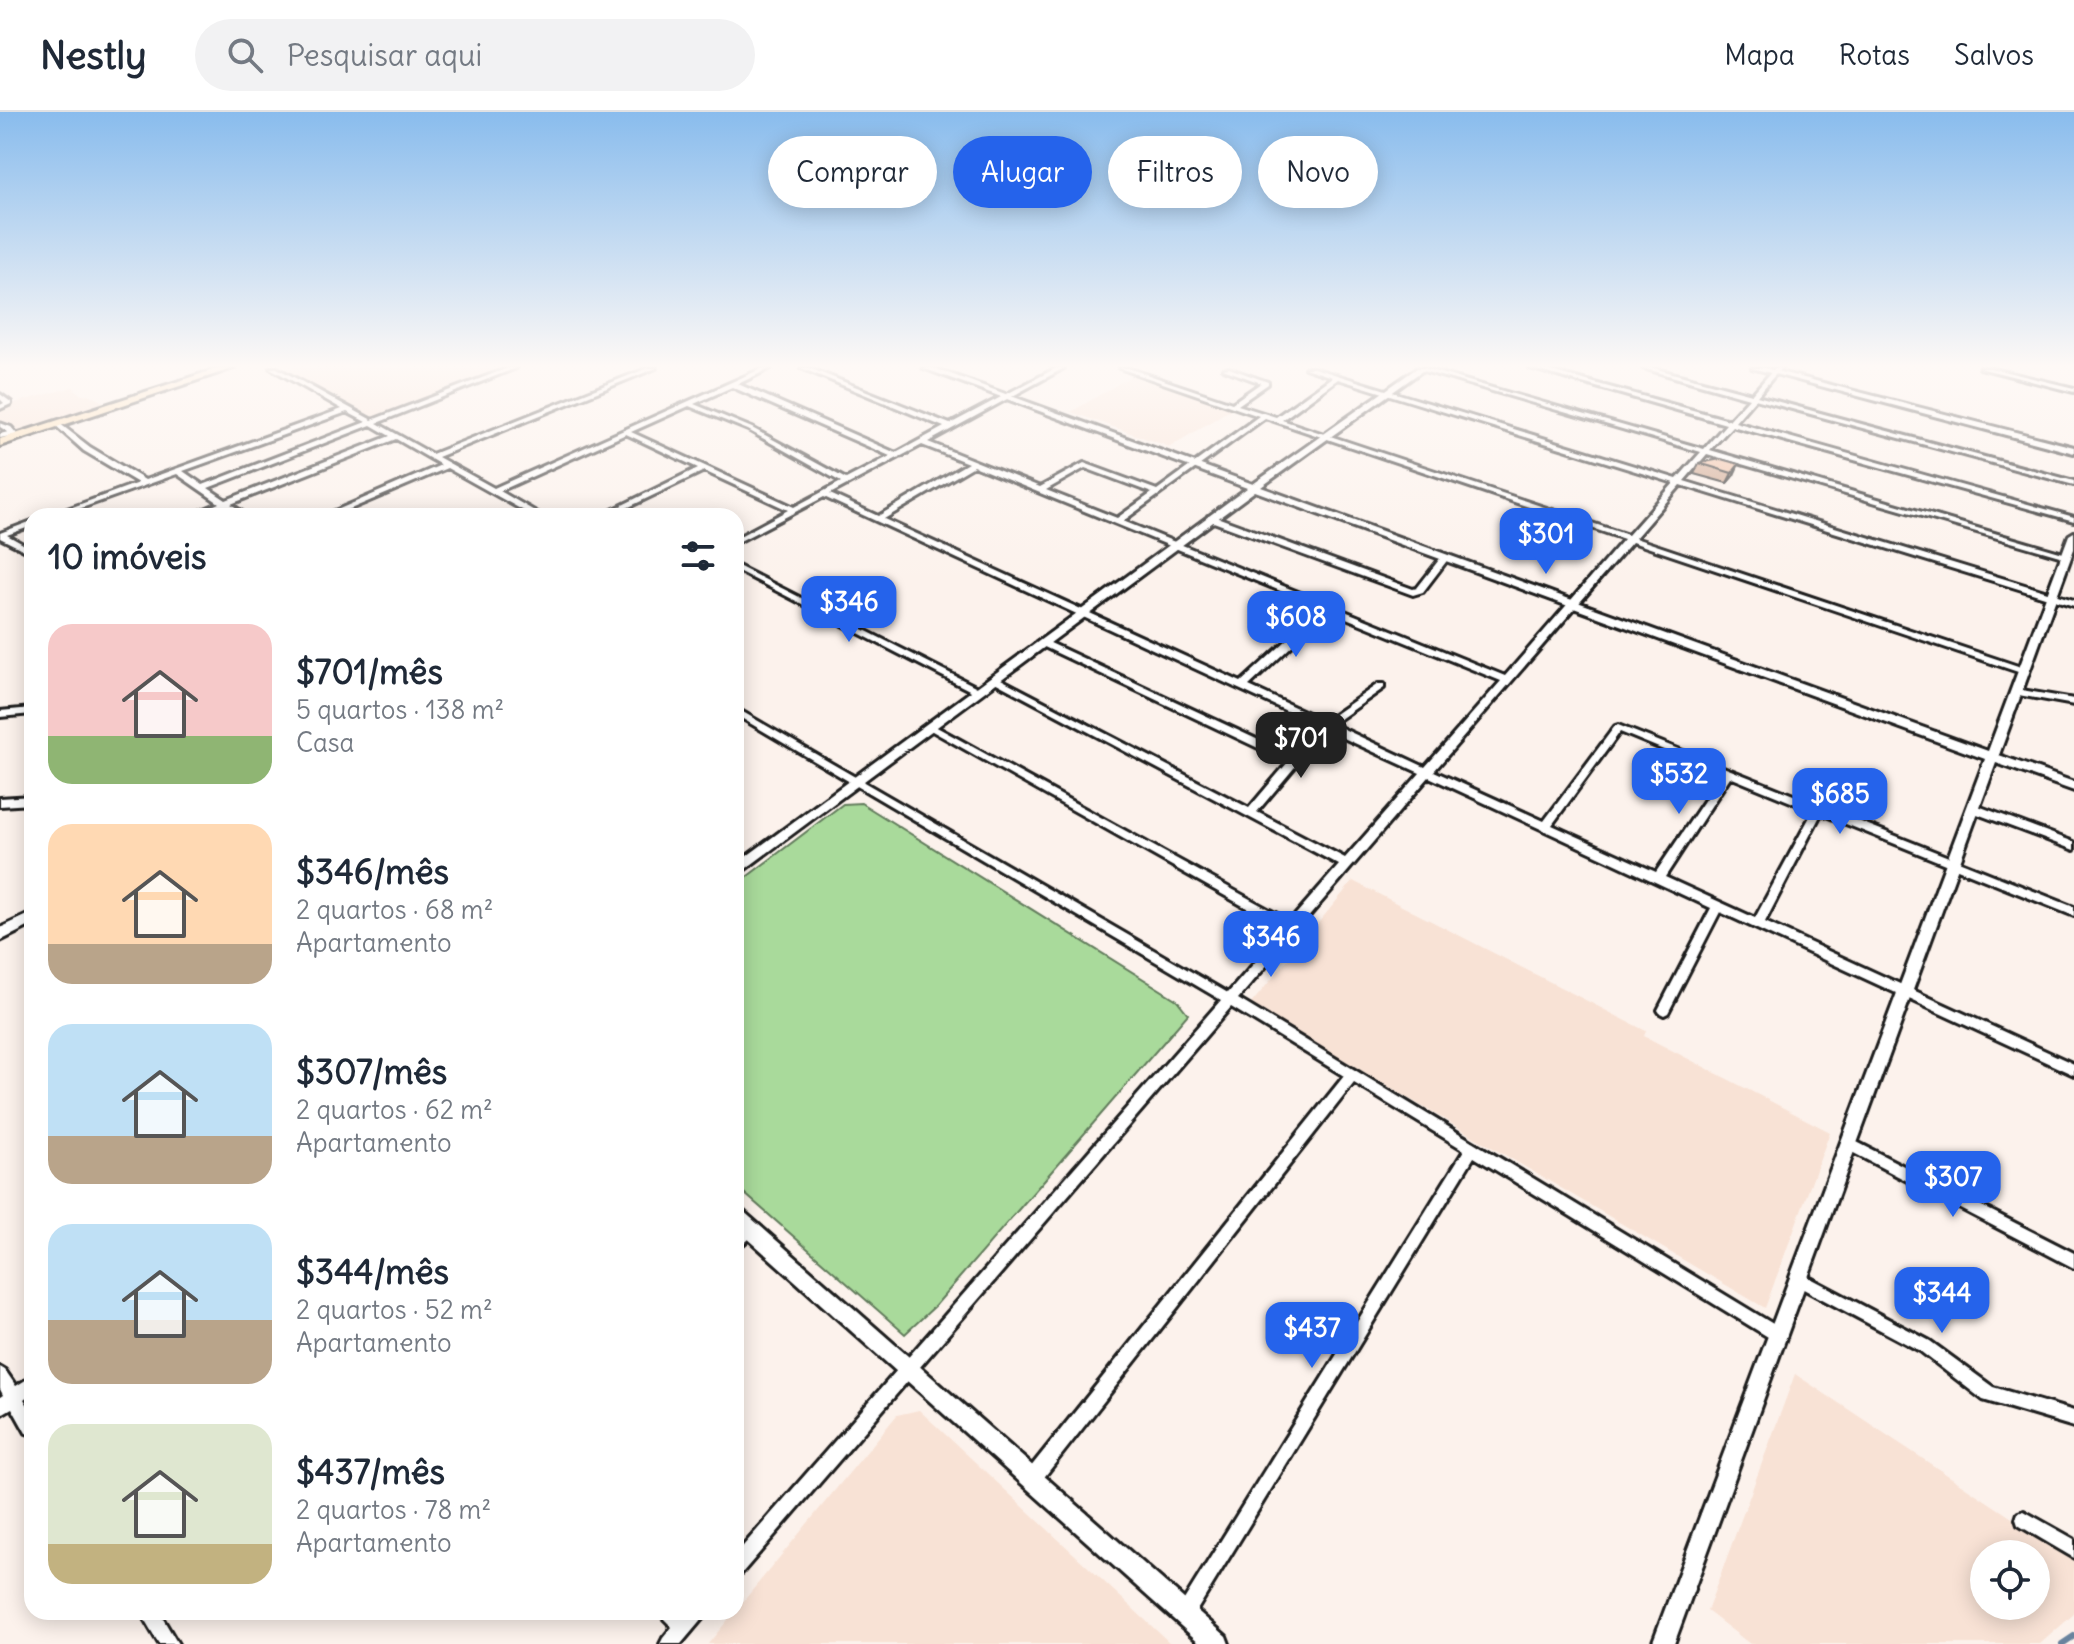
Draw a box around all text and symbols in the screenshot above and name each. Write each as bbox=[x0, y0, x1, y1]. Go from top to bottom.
search box bbox=[195, 19, 755, 91]
text: Nestly bbox=[40, 32, 147, 79]
icon: search bbox=[223, 33, 267, 77]
text: Pesquisar aqui bbox=[287, 36, 482, 74]
text: Mapa bbox=[1724, 37, 1795, 73]
text: Rotas bbox=[1839, 37, 1910, 73]
text: Salvos bbox=[1954, 37, 2034, 73]
chip: Comprar bbox=[768, 136, 937, 208]
chip: Alugar bbox=[953, 136, 1092, 208]
chip: Filtros bbox=[1108, 136, 1242, 208]
chip: Novo bbox=[1258, 136, 1378, 208]
pin: $301 bbox=[1499, 508, 1593, 576]
text: $301 bbox=[1518, 517, 1574, 550]
icon: filters bbox=[676, 534, 720, 578]
text: 10 imóveis bbox=[48, 535, 206, 578]
pin: $346 bbox=[802, 576, 896, 644]
text: $346 bbox=[819, 585, 879, 618]
pin: $608 bbox=[1249, 591, 1343, 659]
text: $608 bbox=[1265, 600, 1327, 633]
text: $701/mês bbox=[296, 650, 443, 693]
icon: home bbox=[112, 656, 208, 752]
text: 5 quartos · 138 m² bbox=[296, 693, 504, 726]
pin: $701 bbox=[1254, 712, 1348, 780]
text: $701 bbox=[1274, 721, 1328, 754]
text: Casa bbox=[296, 726, 354, 759]
pin: $532 bbox=[1632, 748, 1726, 816]
text: $532 bbox=[1650, 757, 1708, 790]
pin: $685 bbox=[1793, 768, 1887, 836]
text: $685 bbox=[1810, 777, 1870, 810]
text: $346/mês bbox=[296, 850, 449, 893]
icon: home bbox=[112, 856, 208, 952]
text: 2 quartos · 68 m² bbox=[296, 893, 493, 926]
pin: $346 bbox=[1224, 911, 1318, 979]
text: $346 bbox=[1241, 920, 1301, 953]
text: Apartamento bbox=[296, 926, 452, 959]
text: $307/mês bbox=[296, 1050, 447, 1093]
icon: home bbox=[112, 1056, 208, 1152]
text: 2 quartos · 62 m² bbox=[296, 1093, 493, 1126]
text: Apartamento bbox=[296, 1126, 452, 1159]
pin: $307 bbox=[1906, 1151, 2000, 1219]
text: $307 bbox=[1924, 1160, 1982, 1193]
text: $344/mês bbox=[296, 1250, 449, 1293]
icon: home bbox=[112, 1256, 208, 1352]
pin: $344 bbox=[1895, 1267, 1989, 1335]
text: $344 bbox=[1912, 1276, 1972, 1309]
text: 2 quartos · 52 m² bbox=[296, 1293, 493, 1326]
pin: $437 bbox=[1265, 1302, 1359, 1370]
text: $437 bbox=[1284, 1311, 1340, 1344]
text: Apartamento bbox=[296, 1326, 452, 1359]
text: $437/mês bbox=[296, 1450, 445, 1493]
icon: home bbox=[112, 1456, 208, 1552]
text: 2 quartos · 78 m² bbox=[296, 1493, 491, 1526]
text: Apartamento bbox=[296, 1526, 452, 1559]
map controls bbox=[1970, 1540, 2050, 1620]
button: locate bbox=[1970, 1540, 2050, 1620]

